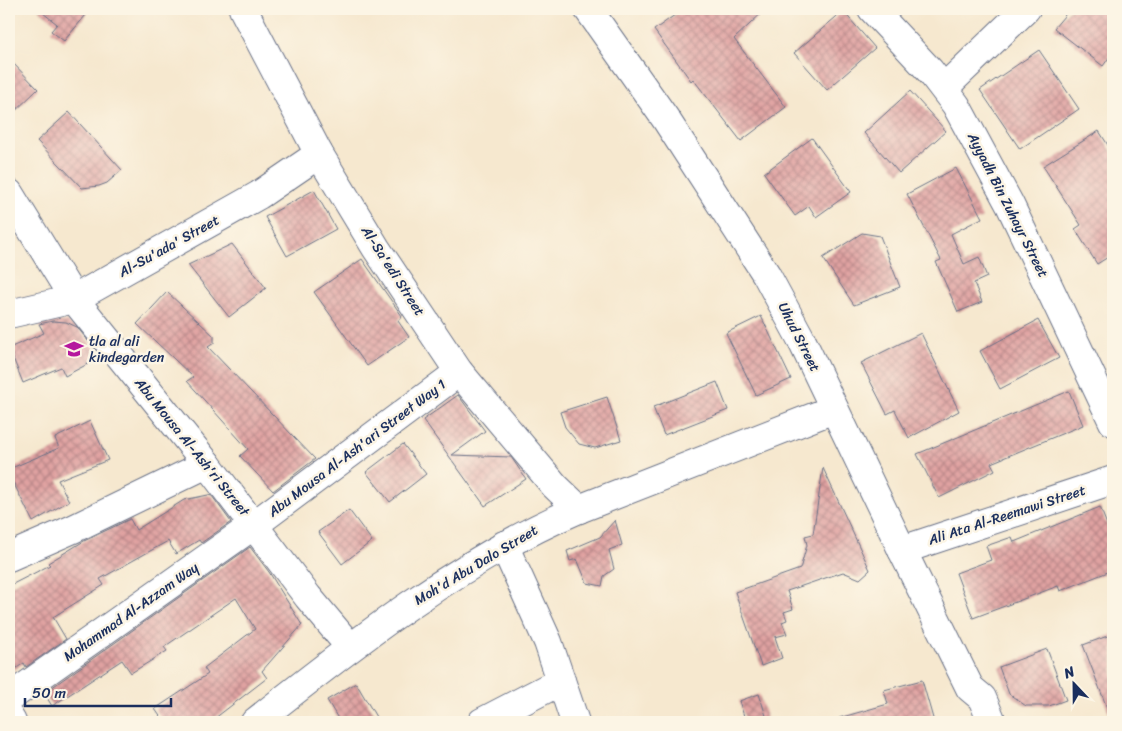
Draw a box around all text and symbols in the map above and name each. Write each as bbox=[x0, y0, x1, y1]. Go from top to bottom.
street label: Ayyadh Bin Zuhayr Street bbox=[960, 127, 1056, 282]
street label: Al-Su'ada' Street bbox=[113, 208, 224, 285]
street label: Al-Sa'edi Street bbox=[354, 220, 432, 321]
street label: Uhud Street bbox=[771, 298, 827, 376]
place label: tla al ali kindegarden bbox=[89, 329, 165, 370]
school or university icon: tla al ali kindegarden bbox=[63, 338, 85, 360]
street label: Abu Mousa Al-Ash'ri Street bbox=[127, 371, 257, 523]
street label: Abu Mousa Al-Ash'ari Street Way 1 bbox=[262, 372, 452, 524]
street label: Ali Ata Al-Reemawi Street bbox=[924, 478, 1089, 553]
street label: Moh'd Abu Dalo Street bbox=[409, 518, 543, 612]
street label: Mohammad Al-Azzam Way bbox=[58, 555, 205, 668]
north arrow bbox=[1050, 658, 1100, 708]
text: N bbox=[1059, 659, 1079, 686]
scale bar bbox=[25, 676, 171, 708]
text: 50 m bbox=[32, 680, 67, 706]

